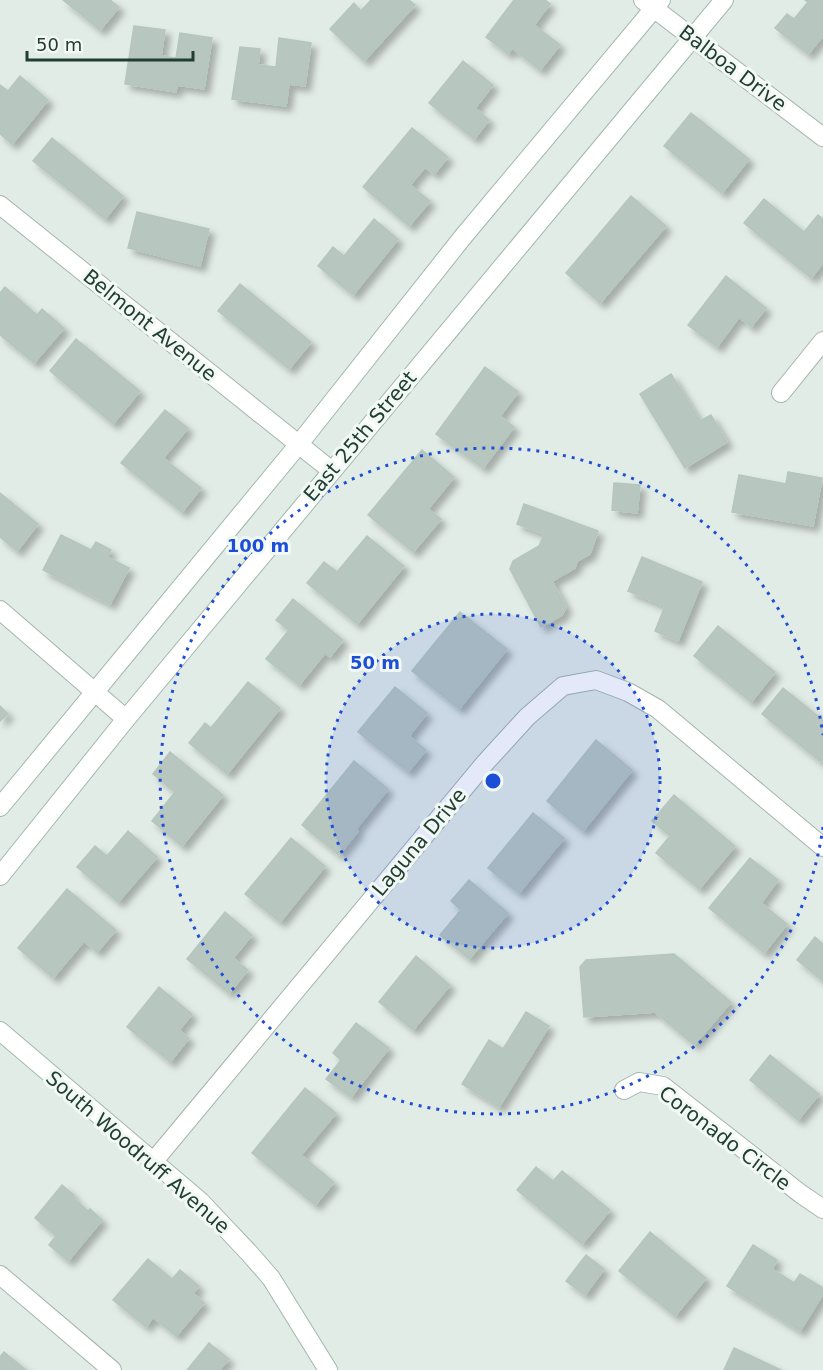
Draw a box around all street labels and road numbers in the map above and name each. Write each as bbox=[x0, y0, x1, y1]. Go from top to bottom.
street label: Balboa Drive bbox=[675, 20, 791, 116]
street label: Belmont Avenue bbox=[79, 264, 221, 386]
street label: East 25th Street bbox=[299, 366, 422, 506]
street label: Laguna Drive bbox=[367, 783, 471, 901]
street label: South Woodruff Avenue bbox=[41, 1066, 235, 1238]
street label: Coronado Circle bbox=[654, 1081, 796, 1195]

